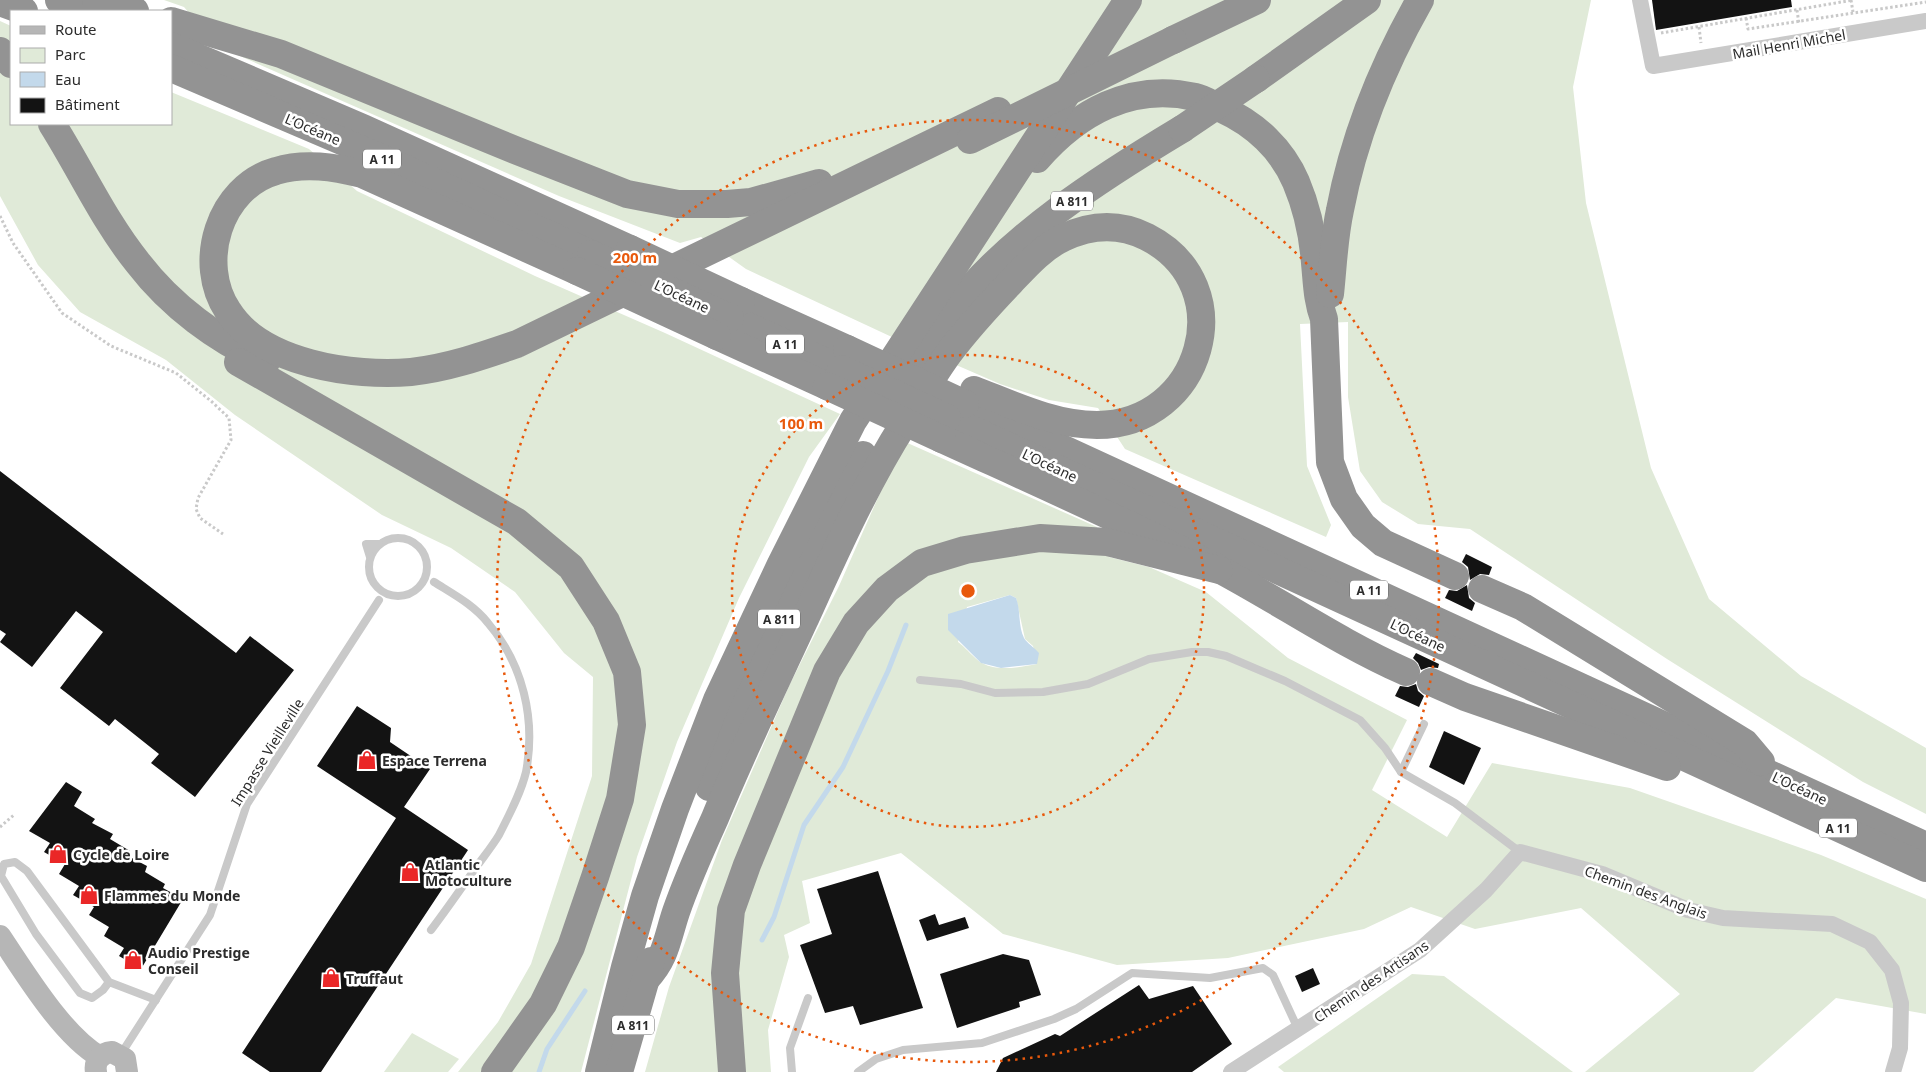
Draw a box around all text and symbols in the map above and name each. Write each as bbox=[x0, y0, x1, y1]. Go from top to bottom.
legend bbox=[10, 10, 172, 125]
text: Route bbox=[55, 19, 97, 39]
street label: Mail Henri Michel bbox=[1731, 25, 1847, 63]
text: Parc bbox=[55, 44, 86, 64]
text: Eau bbox=[55, 69, 81, 89]
text: Bâtiment bbox=[55, 94, 120, 114]
street label: L’Océane bbox=[282, 109, 344, 149]
road number: A 11 bbox=[363, 150, 401, 168]
road number: A 811 bbox=[1051, 192, 1093, 210]
text: 200 m bbox=[613, 247, 657, 267]
street label: L’Océane bbox=[651, 275, 713, 317]
road number: A 11 bbox=[766, 334, 804, 354]
text: 100 m bbox=[779, 413, 823, 433]
street label: L’Océane bbox=[1019, 444, 1081, 486]
road number: A 11 bbox=[1350, 580, 1388, 600]
centre of rings bbox=[959, 582, 977, 600]
road number: A 811 bbox=[758, 610, 800, 628]
street label: L’Océane bbox=[1387, 614, 1449, 656]
street label: Impasse Vieilleville bbox=[226, 695, 308, 809]
shop icon: Espace Terrena bbox=[356, 749, 378, 771]
place label: Espace Terrena bbox=[382, 751, 487, 770]
street label: L’Océane bbox=[1769, 767, 1831, 809]
road number: A 11 bbox=[1819, 818, 1857, 838]
shop icon: Cycle de Loire bbox=[47, 843, 69, 865]
place label: Cycle de Loire bbox=[73, 845, 169, 864]
place label: Atlantic Motoculture bbox=[425, 855, 512, 890]
shop icon: Atlantic Motoculture bbox=[399, 861, 421, 883]
street label: Chemin des Anglais bbox=[1582, 861, 1710, 923]
shop icon: Flammes du Monde bbox=[78, 884, 100, 906]
place label: Flammes du Monde bbox=[104, 886, 240, 905]
street label: Chemin des Artisans bbox=[1310, 935, 1432, 1026]
place label: Audio Prestige Conseil bbox=[148, 943, 250, 978]
shop icon: Audio Prestige Conseil bbox=[122, 949, 144, 971]
shop icon: Truffaut bbox=[320, 967, 342, 989]
place label: Truffaut bbox=[346, 969, 403, 988]
road number: A 811 bbox=[612, 1016, 654, 1034]

